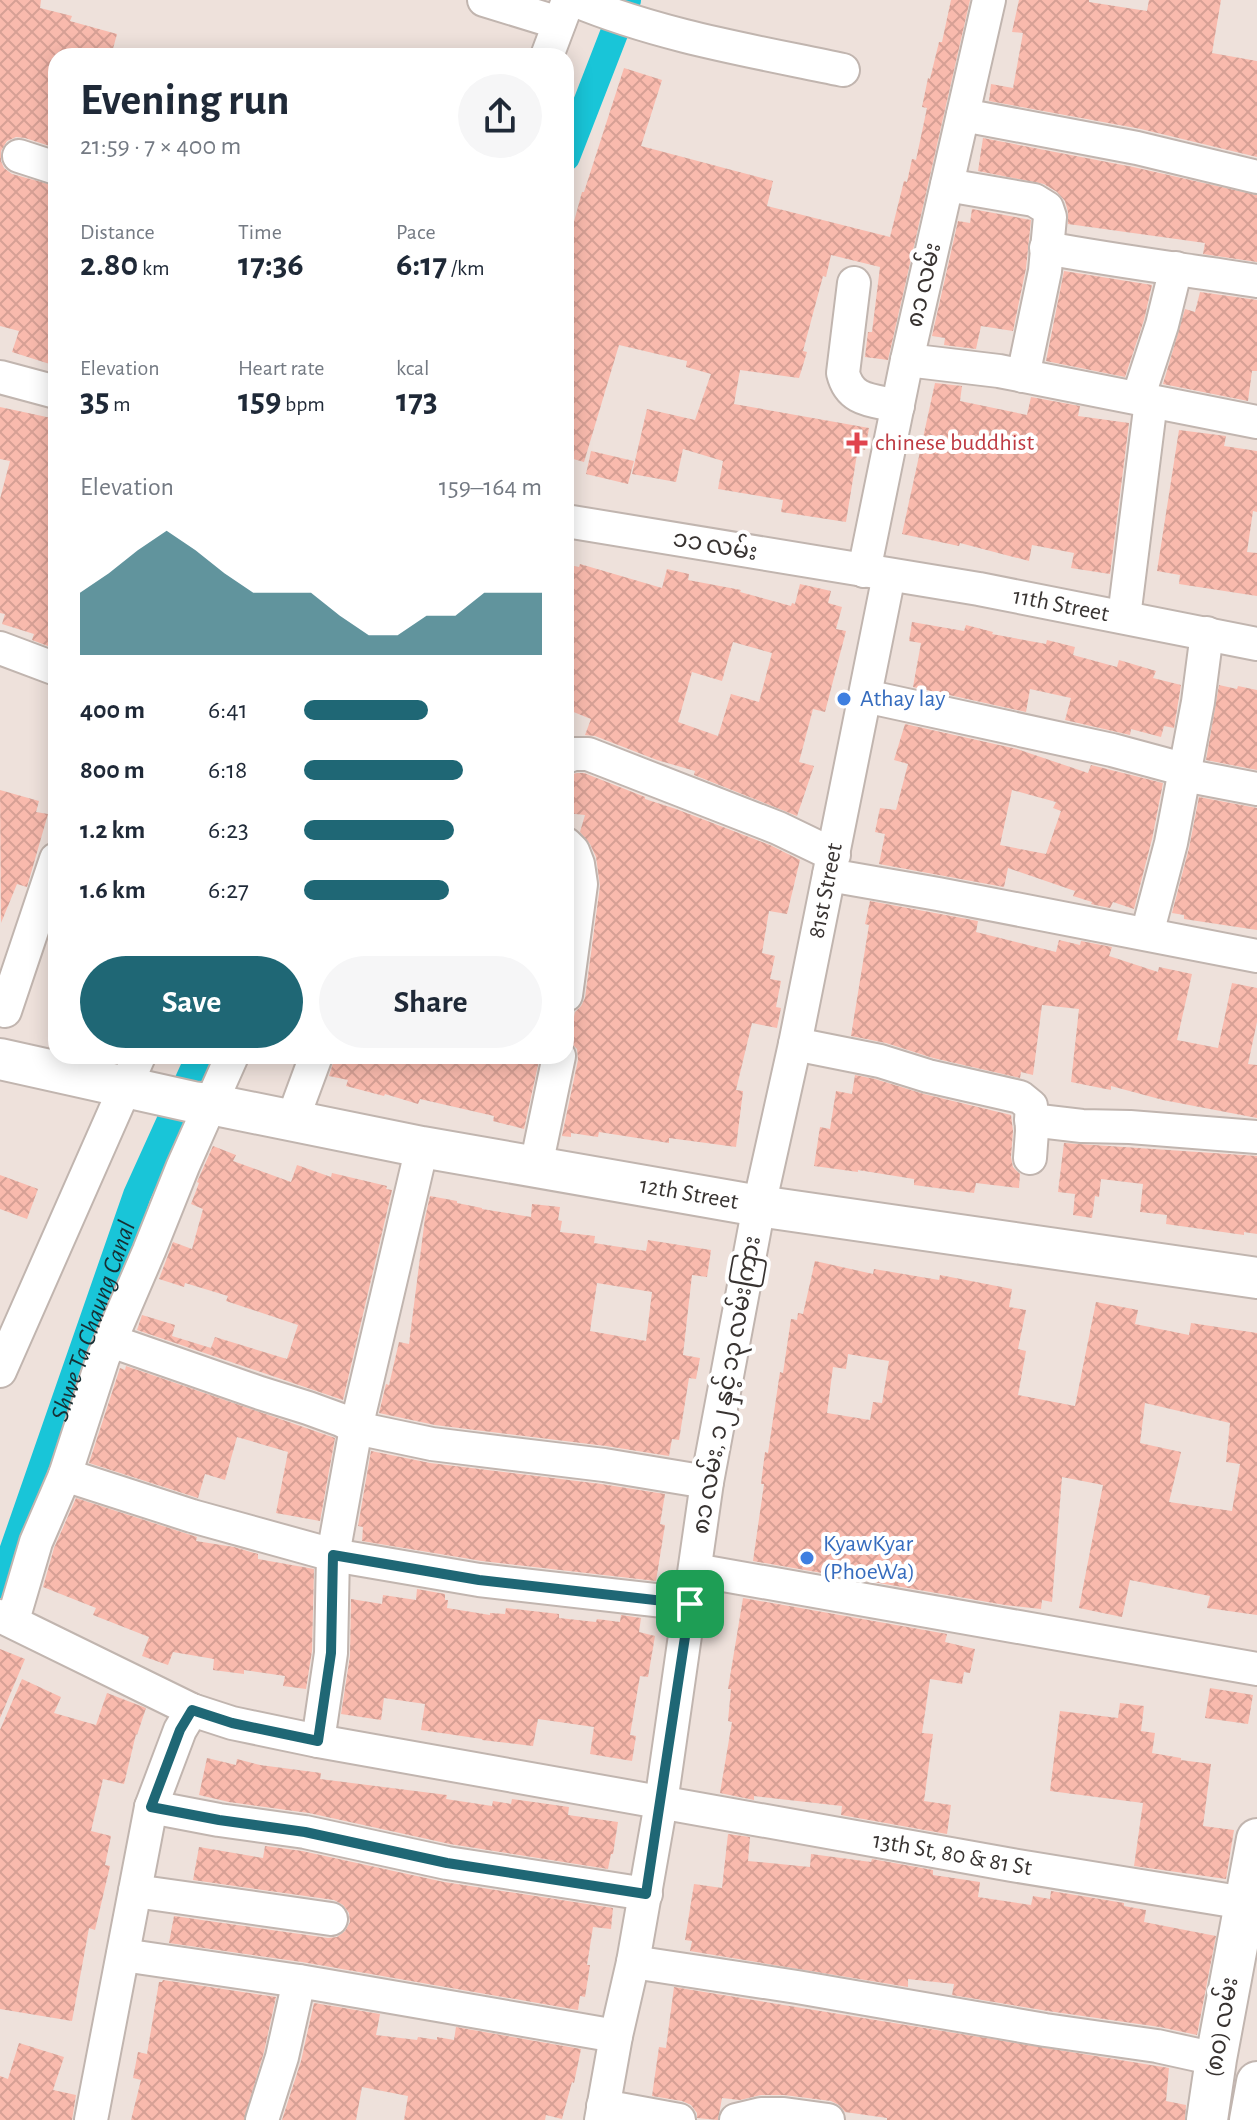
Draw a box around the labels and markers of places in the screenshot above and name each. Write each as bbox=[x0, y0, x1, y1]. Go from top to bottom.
place label: chinese buddhist bbox=[875, 431, 1034, 455]
marker: chinese buddhist bbox=[846, 432, 868, 454]
place label: Athay lay bbox=[860, 687, 945, 711]
marker: Athay lay bbox=[835, 690, 853, 708]
place label: KyawKyar (PhoeWa) bbox=[823, 1532, 915, 1584]
marker: KyawKyar (PhoeWa) bbox=[798, 1549, 816, 1567]
pin bbox=[656, 1570, 724, 1638]

